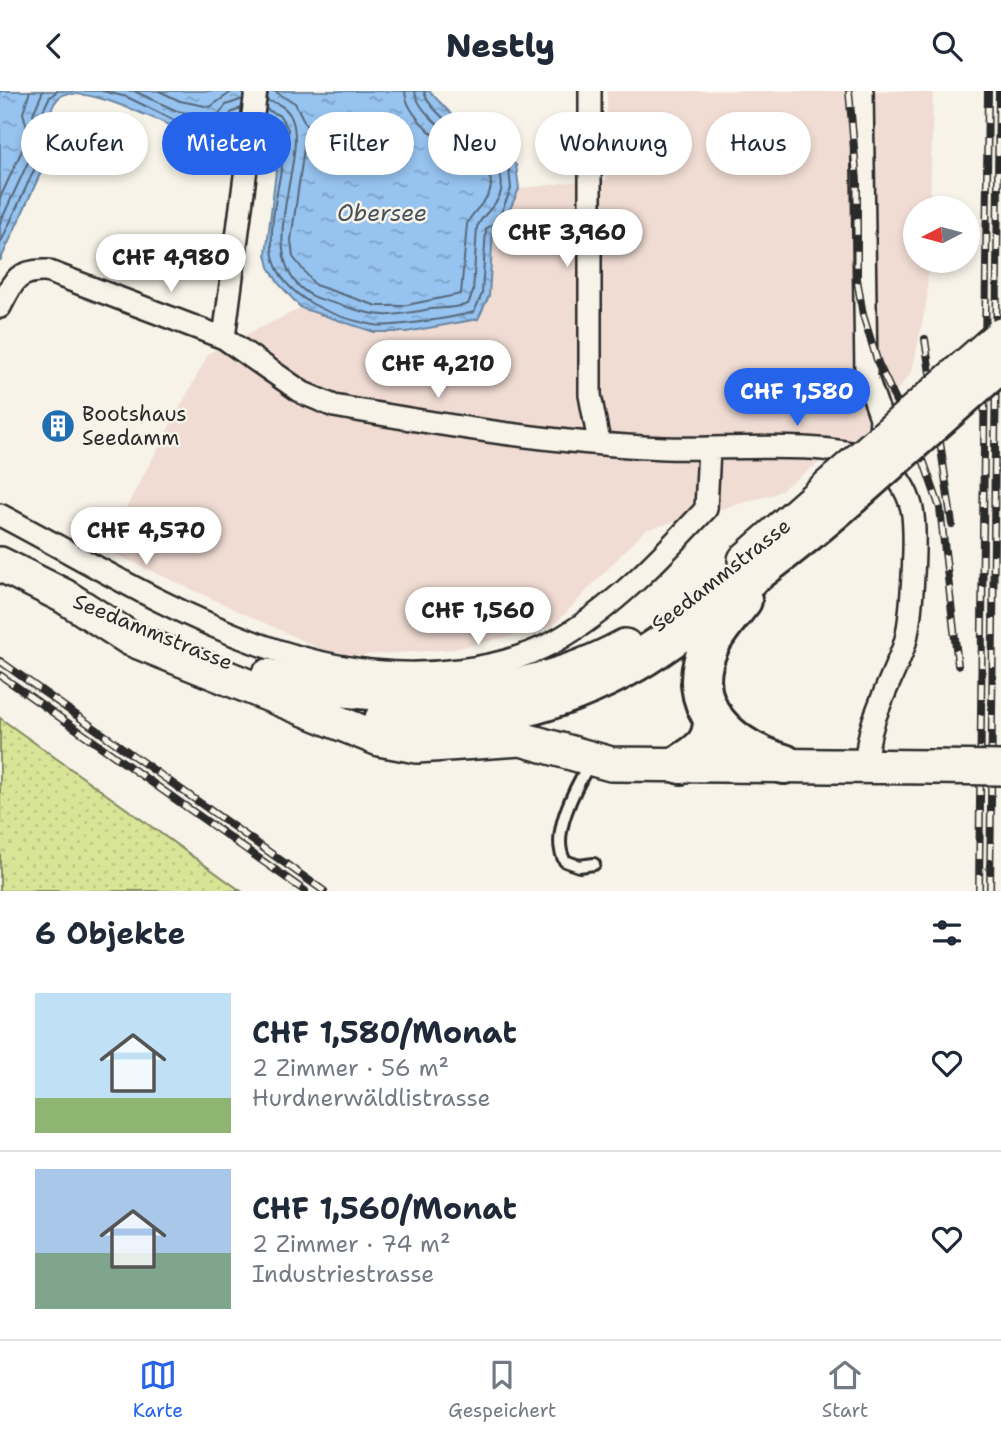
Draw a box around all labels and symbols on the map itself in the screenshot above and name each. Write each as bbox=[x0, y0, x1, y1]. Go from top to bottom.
north arrow bbox=[903, 196, 980, 273]
water label: Obersee bbox=[337, 198, 427, 228]
pin: CHF 3,960 bbox=[487, 209, 647, 269]
pin: CHF 4,980 bbox=[91, 235, 251, 294]
pin: CHF 4,210 bbox=[358, 341, 518, 400]
pin: CHF 1,580 bbox=[717, 369, 877, 428]
place label: Bootshaus Seedamm bbox=[82, 400, 187, 452]
building icon: Bootshaus Seedamm bbox=[39, 407, 77, 445]
pin: CHF 4,570 bbox=[66, 507, 226, 567]
street label: Seedammstrasse bbox=[646, 512, 796, 638]
street label: Seedammstrasse bbox=[69, 587, 237, 677]
pin: CHF 1,560 bbox=[398, 587, 558, 647]

